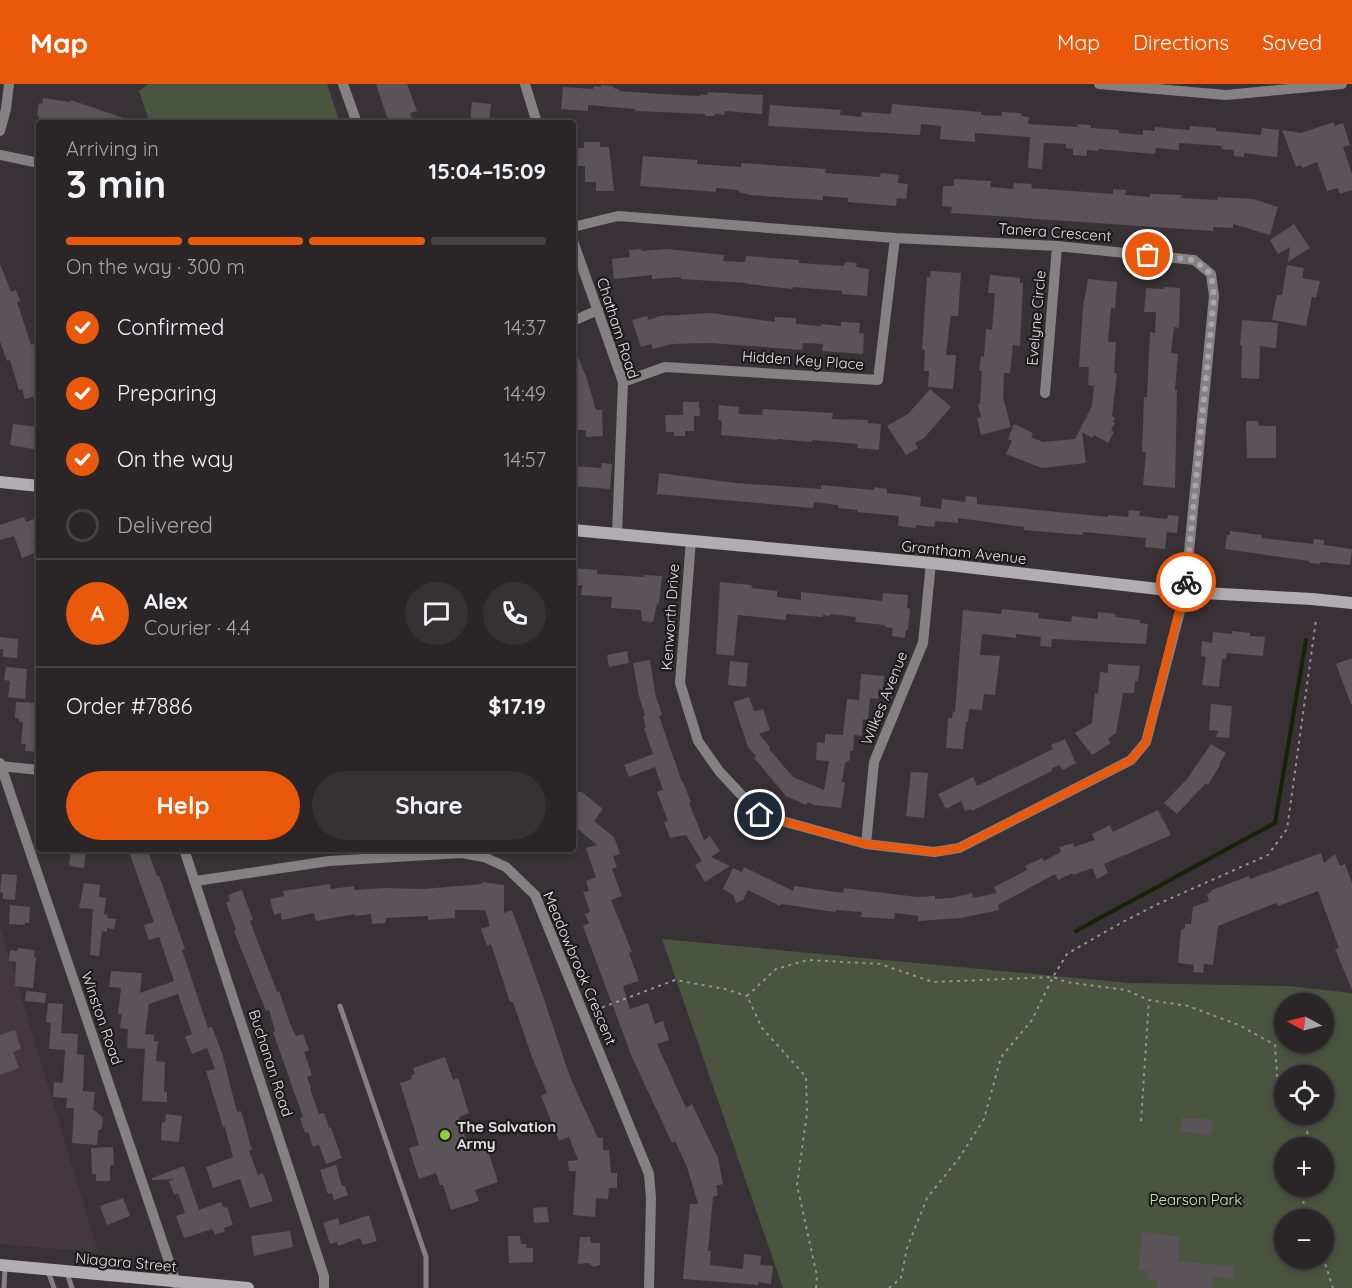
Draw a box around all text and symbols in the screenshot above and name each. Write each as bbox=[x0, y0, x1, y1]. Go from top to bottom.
text: Map bbox=[30, 25, 88, 60]
text: Map bbox=[1057, 29, 1100, 55]
text: Directions bbox=[1133, 29, 1229, 55]
text: Saved bbox=[1262, 29, 1322, 55]
text: Arriving in bbox=[66, 136, 159, 161]
text: 15:04–15:09 bbox=[429, 157, 546, 185]
text: 3 min bbox=[66, 159, 166, 208]
street label: Tanera Crescent bbox=[998, 219, 1112, 245]
pin bbox=[1122, 229, 1173, 280]
icon: bag bbox=[1131, 238, 1164, 271]
text: On the way · 300 m bbox=[66, 254, 245, 279]
street label: Evelyne Circle bbox=[1022, 270, 1050, 366]
street label: Chatham Road bbox=[593, 275, 643, 381]
icon: check bbox=[66, 311, 99, 344]
text: Confirmed bbox=[117, 313, 224, 341]
text: 14:37 bbox=[504, 315, 546, 340]
street label: Hidden Key Place bbox=[741, 346, 865, 374]
icon: check bbox=[66, 377, 99, 410]
text: Preparing bbox=[117, 379, 217, 407]
text: 14:49 bbox=[503, 381, 546, 406]
icon: check bbox=[66, 443, 99, 476]
text: On the way bbox=[117, 445, 233, 473]
text: 14:57 bbox=[503, 447, 546, 472]
text: Delivered bbox=[117, 511, 213, 539]
street label: Grantham Avenue bbox=[901, 536, 1027, 568]
courier bbox=[1156, 552, 1216, 612]
street label: Kenworth Drive bbox=[657, 563, 683, 671]
icon: bike bbox=[1170, 566, 1203, 599]
button: chat bbox=[405, 582, 468, 645]
button: phone bbox=[483, 582, 546, 645]
text: Alex bbox=[144, 587, 187, 615]
text: A bbox=[90, 599, 105, 627]
text: Courier · 4.4 bbox=[144, 615, 250, 640]
street label: Wilkes Avenue bbox=[857, 648, 911, 748]
text: Order #7886 bbox=[66, 692, 192, 720]
text: $17.19 bbox=[488, 692, 546, 720]
button: Help bbox=[66, 771, 300, 840]
button: Share bbox=[312, 771, 546, 840]
pin bbox=[734, 789, 785, 840]
icon: home bbox=[743, 798, 776, 831]
street label: Meadowbrook Crescent bbox=[539, 888, 621, 1048]
street label: Winston Road bbox=[77, 969, 127, 1067]
north arrow bbox=[1274, 993, 1334, 1053]
map controls bbox=[1274, 993, 1334, 1269]
street label: Buchanan Road bbox=[245, 1007, 297, 1119]
button: locate bbox=[1274, 1065, 1334, 1125]
place label: The Salvation Army bbox=[457, 1117, 556, 1153]
marker: The Salvation Army bbox=[438, 1128, 452, 1142]
button: + bbox=[1274, 1137, 1334, 1197]
park label: Pearson Park bbox=[1150, 1190, 1242, 1209]
button: − bbox=[1274, 1209, 1334, 1269]
street label: Niagara Street bbox=[75, 1248, 177, 1276]

